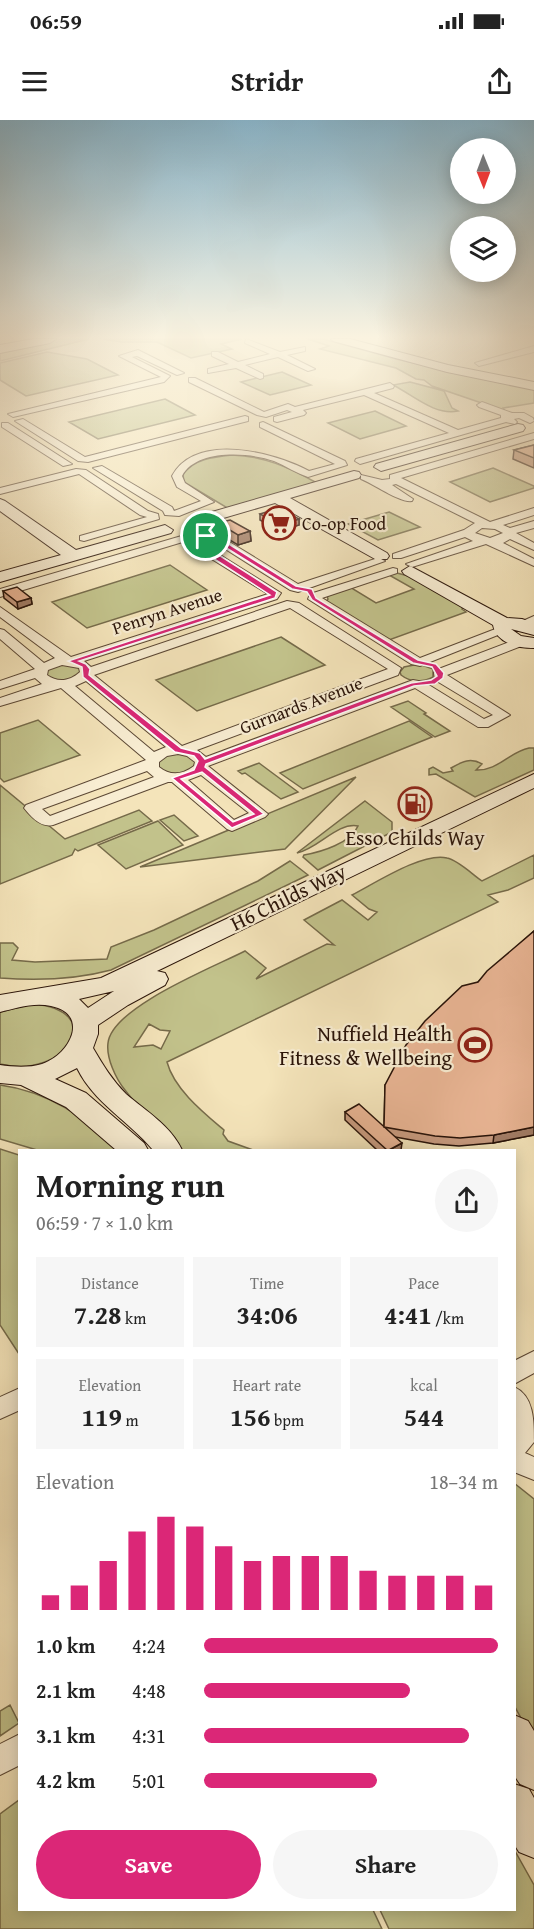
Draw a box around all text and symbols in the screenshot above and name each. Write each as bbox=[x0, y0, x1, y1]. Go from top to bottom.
text: 06:59 bbox=[30, 5, 82, 37]
text: Stridr bbox=[230, 61, 304, 101]
icon: menu bbox=[18, 65, 51, 98]
icon: share bbox=[483, 65, 516, 98]
north arrow bbox=[450, 138, 516, 204]
map controls bbox=[450, 138, 516, 282]
button: layers bbox=[450, 216, 516, 282]
supermarket icon: Co-op Food bbox=[261, 505, 297, 541]
pin bbox=[180, 510, 231, 561]
place label: Co-op Food bbox=[302, 510, 386, 537]
icon: arrive bbox=[189, 519, 222, 552]
street label: Penryn Avenue bbox=[109, 581, 225, 641]
street label: Gurnards Avenue bbox=[236, 669, 366, 741]
fuel station icon: Esso Childs Way bbox=[397, 786, 433, 822]
place label: Esso Childs Way bbox=[345, 822, 485, 853]
street label: H6 Childs Way bbox=[225, 855, 352, 938]
place label: Nuffield Health Fitness & Wellbeing bbox=[279, 1018, 453, 1073]
sports icon: Nuffield Health Fitness & Wellbeing bbox=[457, 1027, 493, 1063]
text: Morning run bbox=[36, 1161, 225, 1209]
button: share bbox=[435, 1169, 498, 1232]
text: 06:59 · 7 × 1.0 km bbox=[36, 1208, 173, 1237]
text: Distance bbox=[81, 1271, 139, 1295]
text: Time bbox=[250, 1271, 284, 1295]
text: Pace bbox=[409, 1271, 439, 1295]
text: 7.28 bbox=[74, 1295, 122, 1334]
text: 34:06 bbox=[236, 1295, 298, 1334]
text: 4:41 bbox=[384, 1295, 432, 1334]
text: km bbox=[122, 1306, 146, 1330]
text: /km bbox=[432, 1306, 464, 1330]
text: Elevation bbox=[79, 1373, 141, 1397]
text: Heart rate bbox=[233, 1373, 301, 1397]
text: kcal bbox=[410, 1373, 438, 1397]
text: 119 bbox=[81, 1397, 122, 1436]
text: 156 bbox=[230, 1397, 270, 1436]
text: 544 bbox=[404, 1397, 444, 1436]
text: m bbox=[122, 1408, 139, 1432]
text: bpm bbox=[270, 1408, 304, 1432]
text: Elevation bbox=[36, 1467, 114, 1496]
text: 18–34 m bbox=[429, 1467, 498, 1496]
text: 1.0 km bbox=[36, 1631, 95, 1660]
text: 4:24 bbox=[132, 1631, 166, 1660]
text: 2.1 km bbox=[36, 1676, 95, 1705]
text: 4:48 bbox=[132, 1676, 166, 1705]
text: 3.1 km bbox=[36, 1721, 95, 1750]
text: 4:31 bbox=[132, 1721, 166, 1750]
text: 4.2 km bbox=[36, 1766, 95, 1795]
text: 5:01 bbox=[132, 1766, 166, 1795]
button: Save bbox=[36, 1830, 261, 1899]
button: Share bbox=[273, 1830, 498, 1899]

